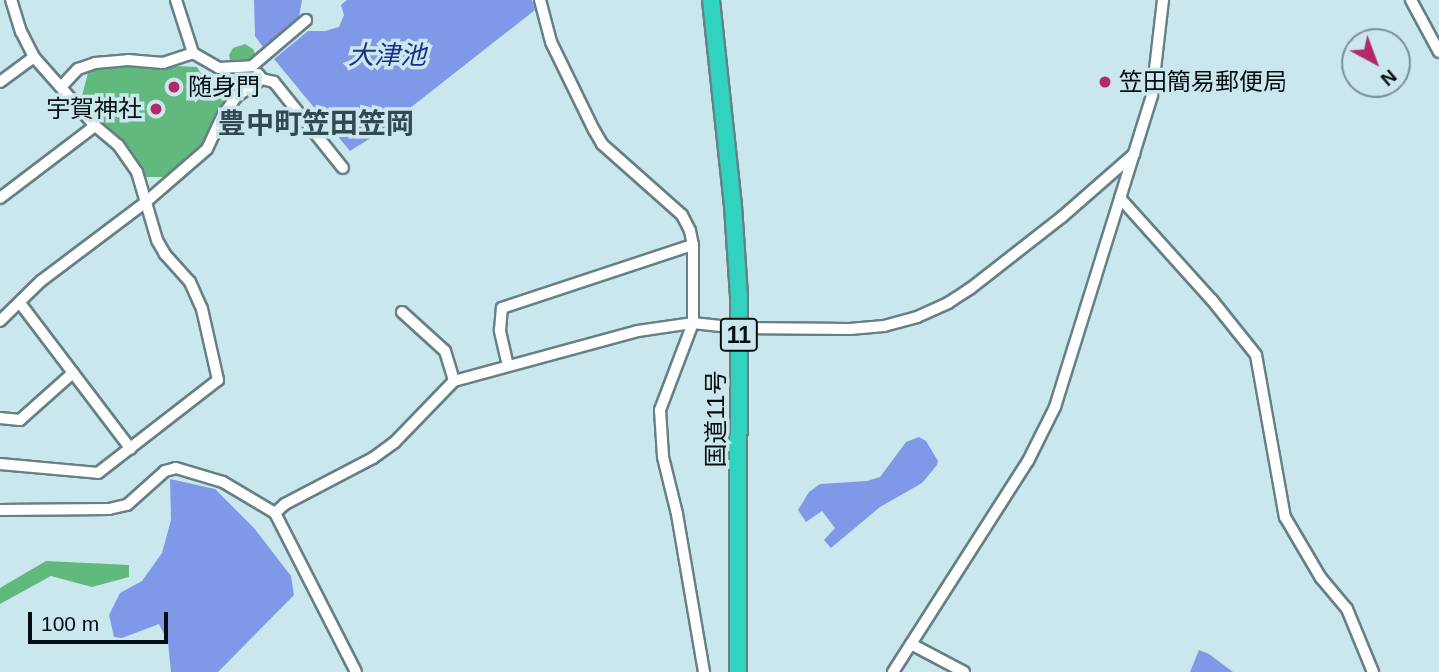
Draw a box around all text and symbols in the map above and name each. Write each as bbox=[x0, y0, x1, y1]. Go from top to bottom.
north arrow bbox=[1341, 28, 1411, 98]
water label: 大津池 bbox=[348, 40, 426, 72]
text: N bbox=[1377, 65, 1401, 90]
place label: 笠田簡易郵便局 bbox=[1119, 68, 1287, 96]
place label: 随身門 bbox=[188, 73, 260, 101]
marker: 笠田簡易郵便局 bbox=[1097, 74, 1113, 90]
marker: 随身門 bbox=[166, 79, 182, 95]
place label: 宇賀神社 bbox=[46, 95, 142, 123]
marker: 宇賀神社 bbox=[148, 101, 164, 117]
district label: 豊中町笠田笠岡 bbox=[218, 107, 414, 141]
road number: 11 bbox=[720, 316, 758, 354]
street label: 国道11号 bbox=[702, 371, 730, 467]
scale bar bbox=[32, 598, 172, 642]
text: 100 m bbox=[41, 612, 99, 635]

